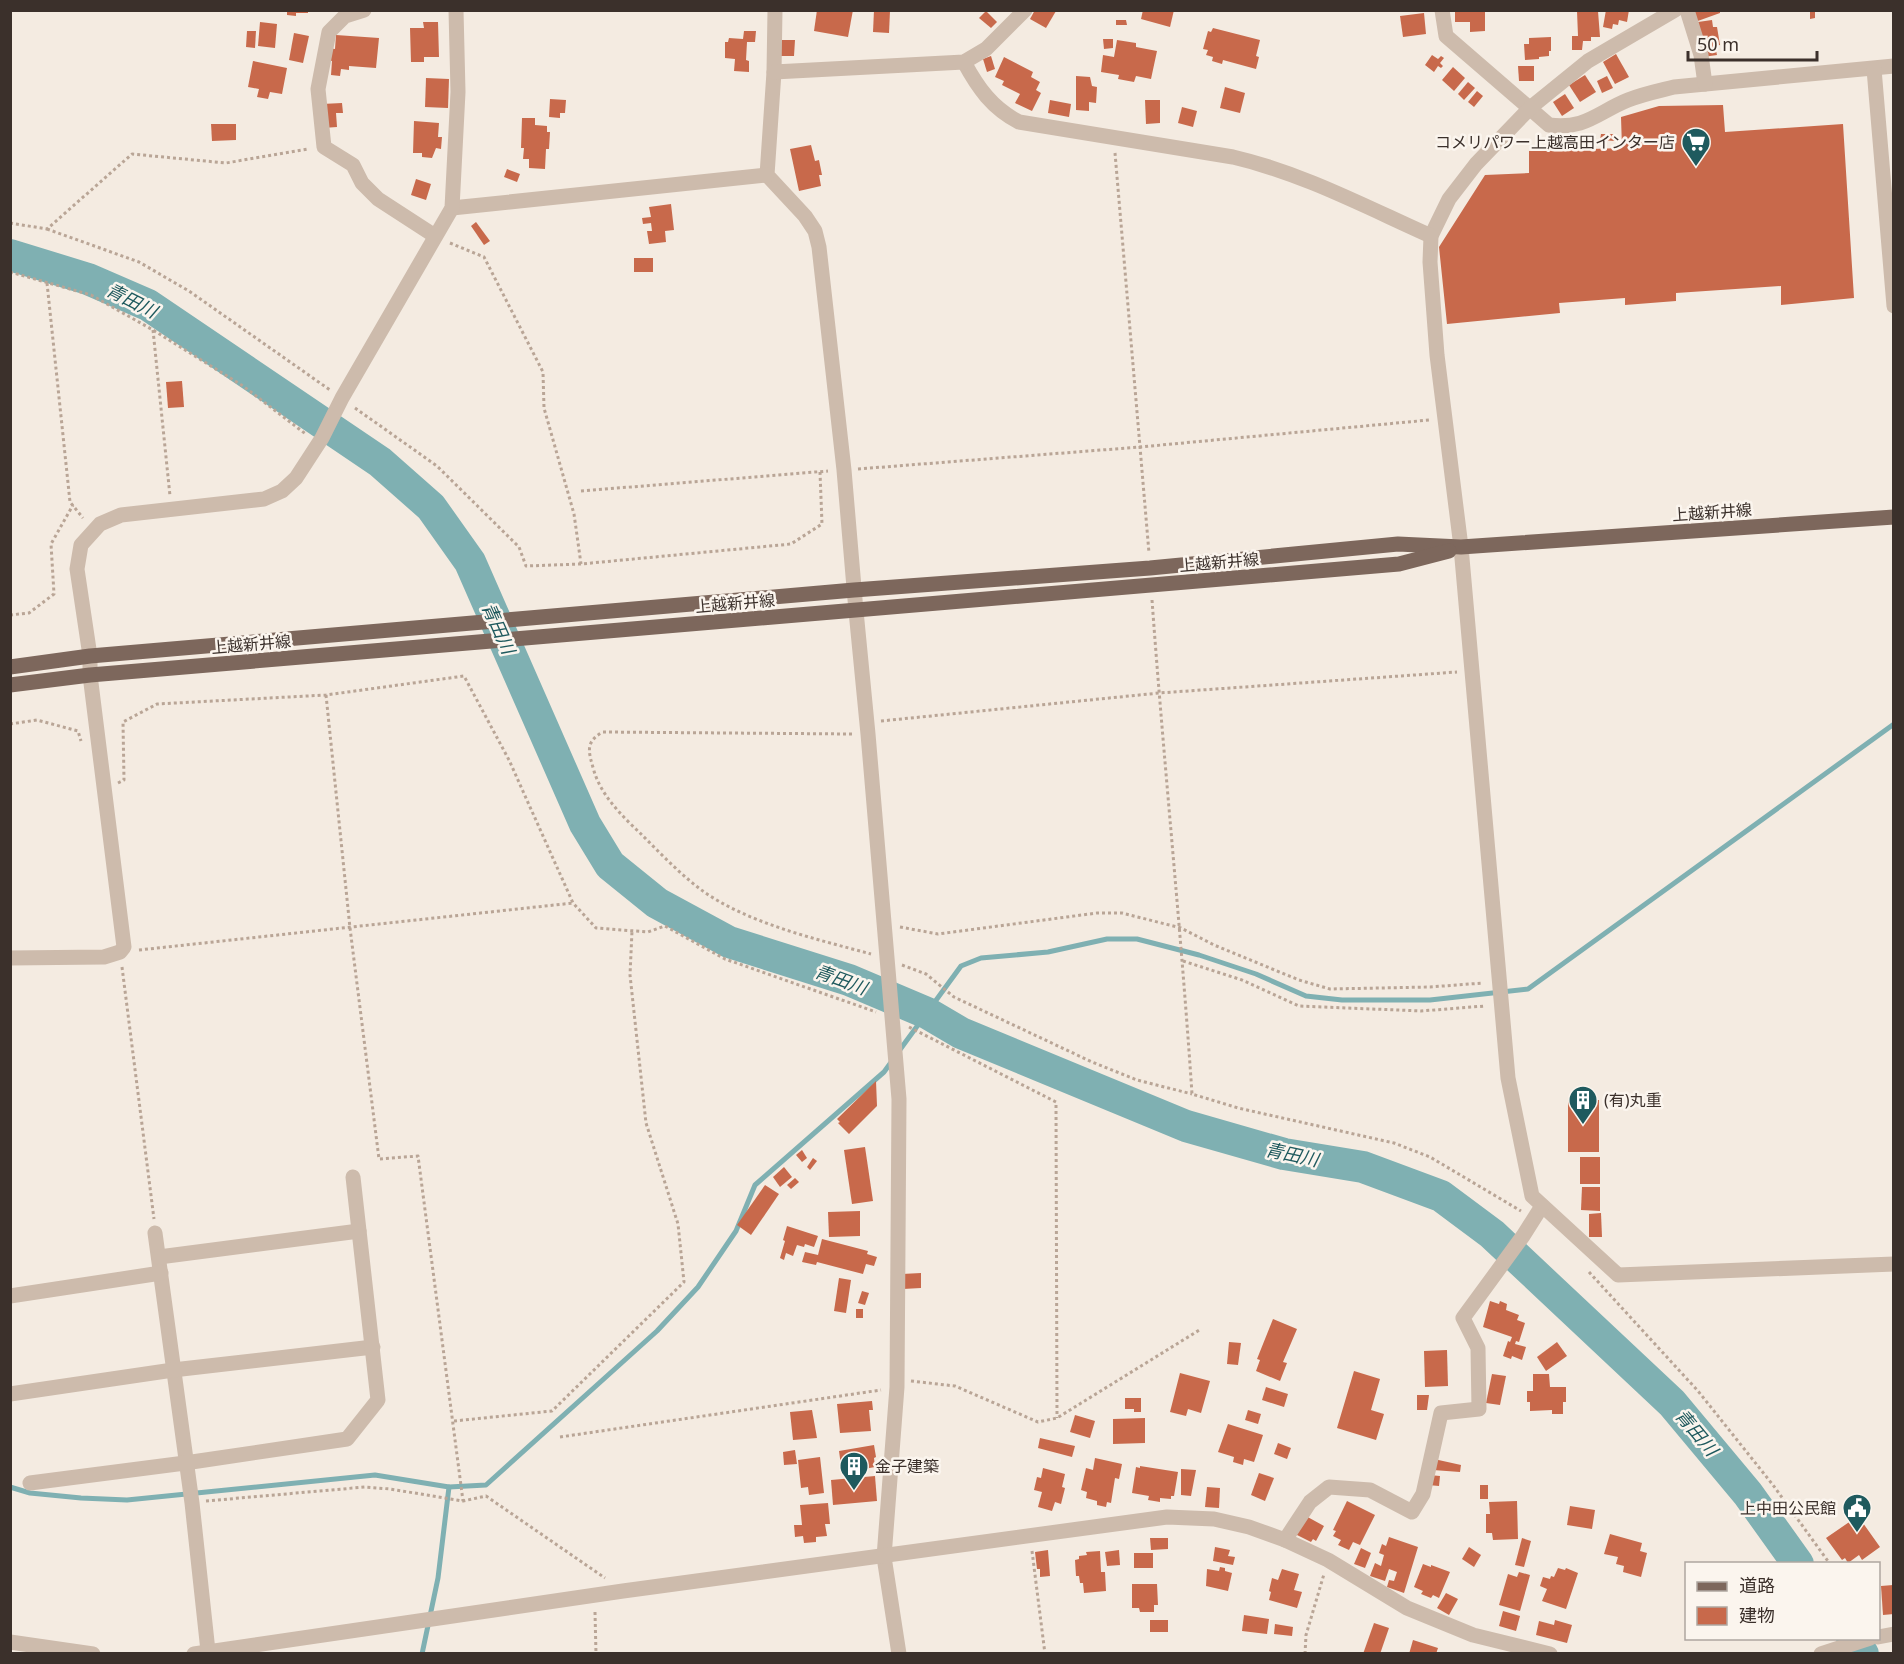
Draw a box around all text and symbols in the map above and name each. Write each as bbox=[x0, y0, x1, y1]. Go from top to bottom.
scale bar bbox=[1688, 24, 1817, 62]
text: 50 m bbox=[1697, 32, 1739, 56]
supermarket icon: コメリパワー上越高田インター店 bbox=[1680, 126, 1712, 168]
place label: コメリパワー上越高田インター店 bbox=[1435, 131, 1675, 153]
water label: 青田川 bbox=[102, 277, 163, 324]
street label: 上越新井線 bbox=[1671, 498, 1753, 526]
street label: 上越新井線 bbox=[1178, 548, 1260, 576]
street label: 上越新井線 bbox=[694, 589, 776, 617]
water label: 青田川 bbox=[477, 598, 522, 659]
street label: 上越新井線 bbox=[210, 630, 292, 658]
water label: 青田川 bbox=[812, 958, 872, 1000]
building icon: (有)丸重 bbox=[1567, 1084, 1599, 1126]
place label: (有)丸重 bbox=[1604, 1089, 1662, 1111]
water label: 青田川 bbox=[1263, 1137, 1323, 1172]
water label: 青田川 bbox=[1670, 1404, 1725, 1462]
building icon: 金子建築 bbox=[838, 1450, 870, 1492]
place label: 金子建築 bbox=[875, 1455, 939, 1477]
public building icon: 上中田公民館 bbox=[1841, 1492, 1873, 1534]
place label: 上中田公民館 bbox=[1740, 1497, 1836, 1519]
legend bbox=[1685, 1562, 1880, 1640]
text: 道路 bbox=[1739, 1573, 1775, 1597]
text: 建物 bbox=[1739, 1603, 1775, 1627]

